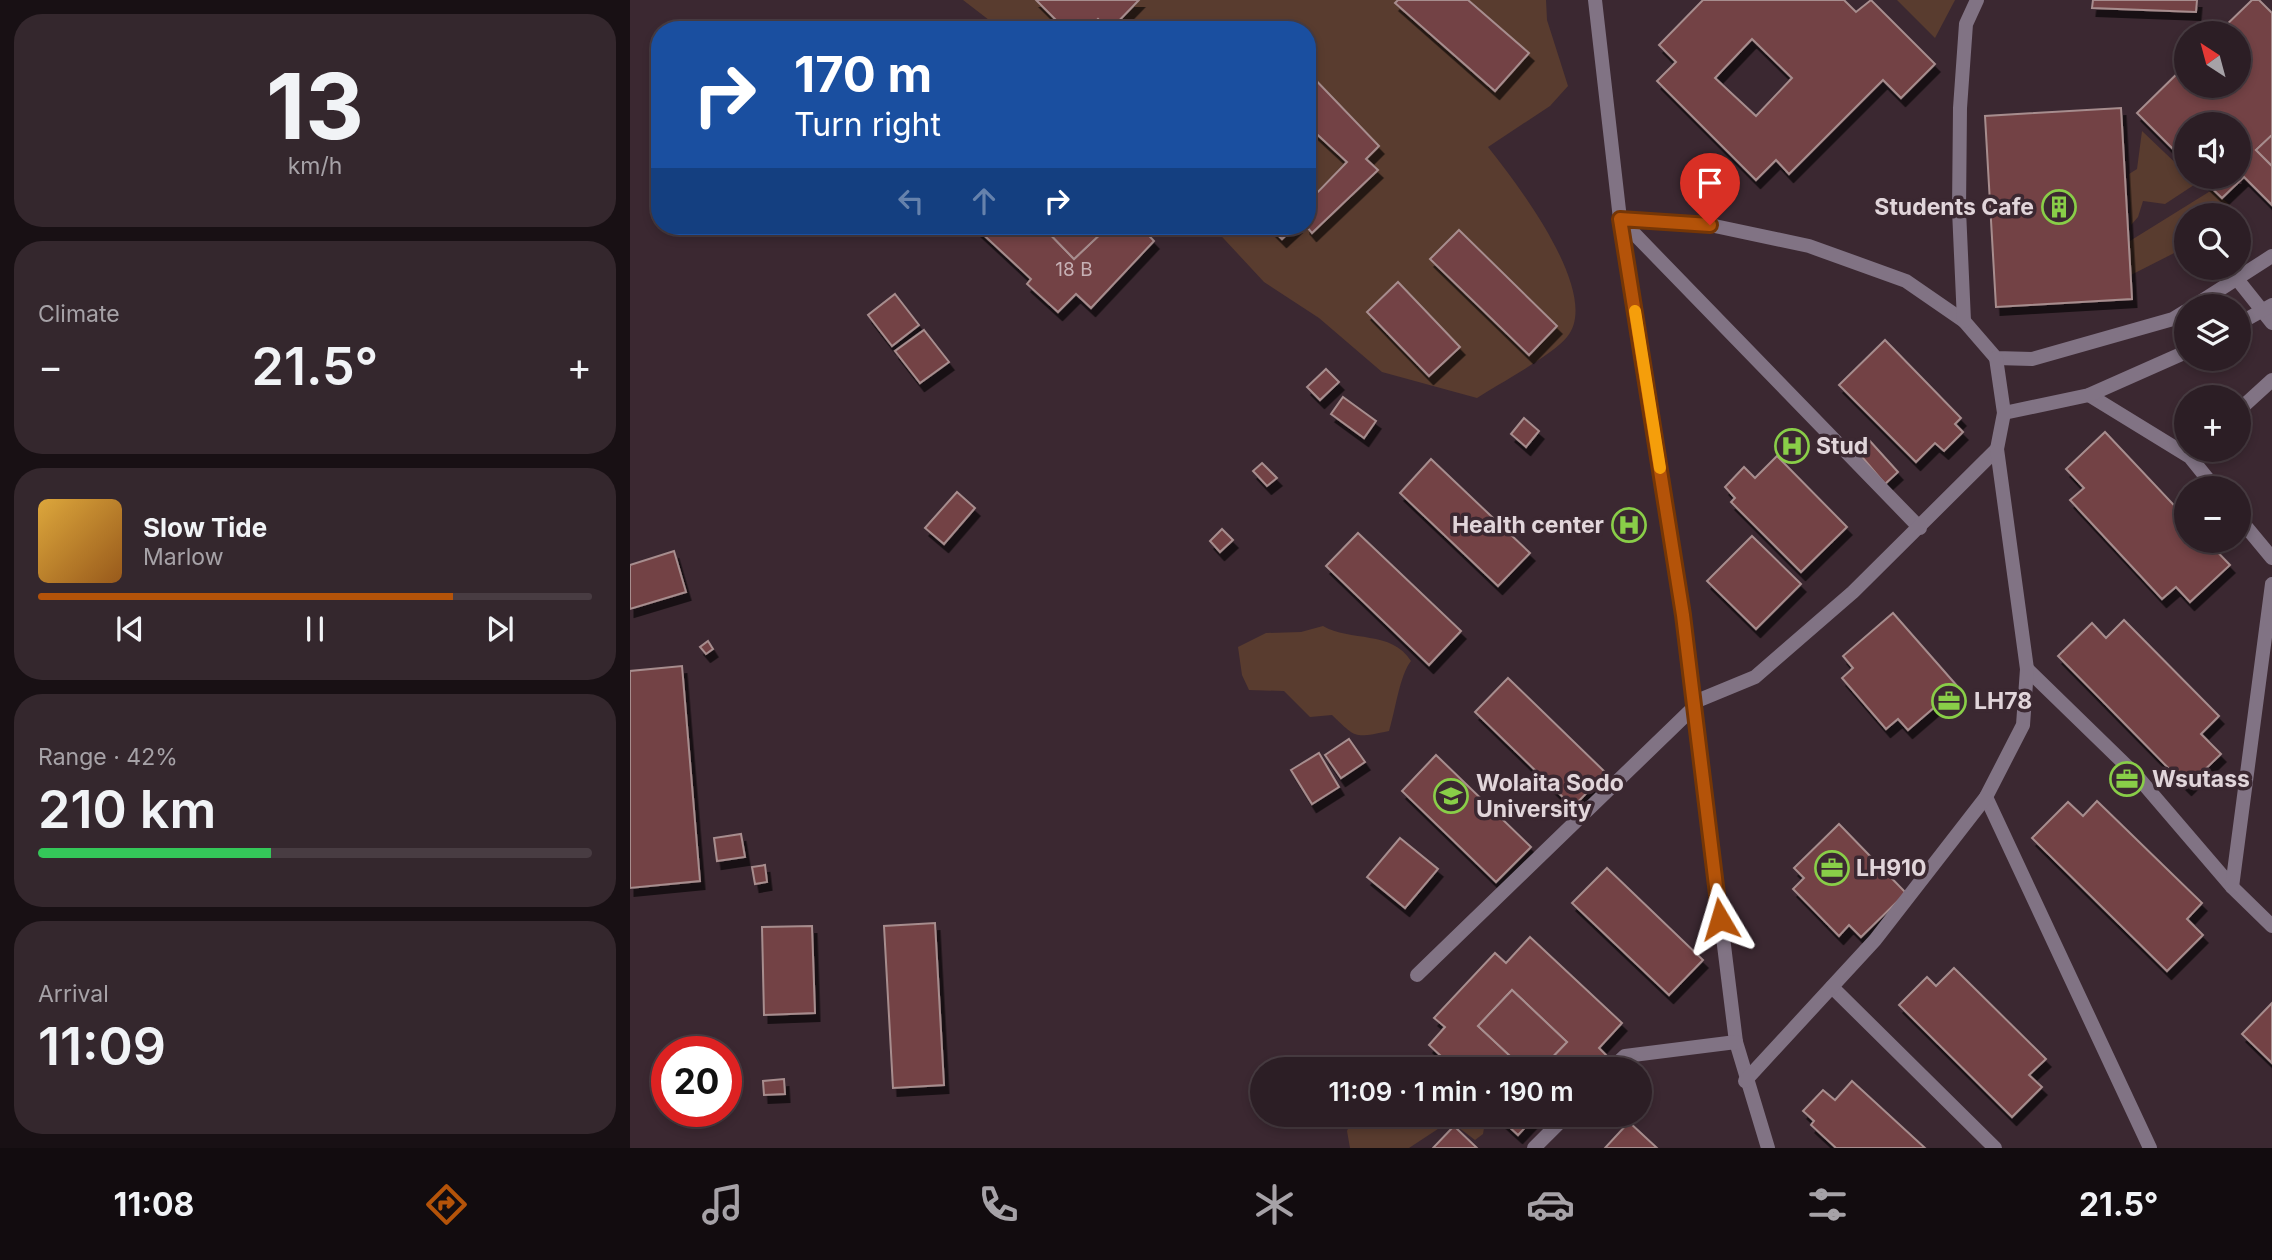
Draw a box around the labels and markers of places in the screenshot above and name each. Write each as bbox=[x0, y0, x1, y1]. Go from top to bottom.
pin bbox=[1680, 153, 1740, 225]
building icon: Students Cafe bbox=[2040, 188, 2078, 226]
place label: Students Cafe bbox=[1874, 193, 2034, 221]
hospital icon: Stud bbox=[1773, 427, 1811, 465]
place label: Stud bbox=[1816, 432, 1868, 460]
hospital icon: Health center bbox=[1610, 506, 1648, 544]
place label: Health center bbox=[1452, 511, 1604, 539]
office icon: LH78 bbox=[1930, 682, 1968, 720]
place label: LH78 bbox=[1974, 687, 2032, 715]
office icon: Wsutass bbox=[2108, 760, 2146, 798]
place label: Wsutass bbox=[2152, 765, 2250, 793]
place label: Wolaita Sodo University bbox=[1476, 769, 1624, 823]
school or university icon: Wolaita Sodo University bbox=[1432, 777, 1470, 815]
office icon: LH910 bbox=[1813, 849, 1851, 887]
place label: LH910 bbox=[1856, 854, 1927, 882]

